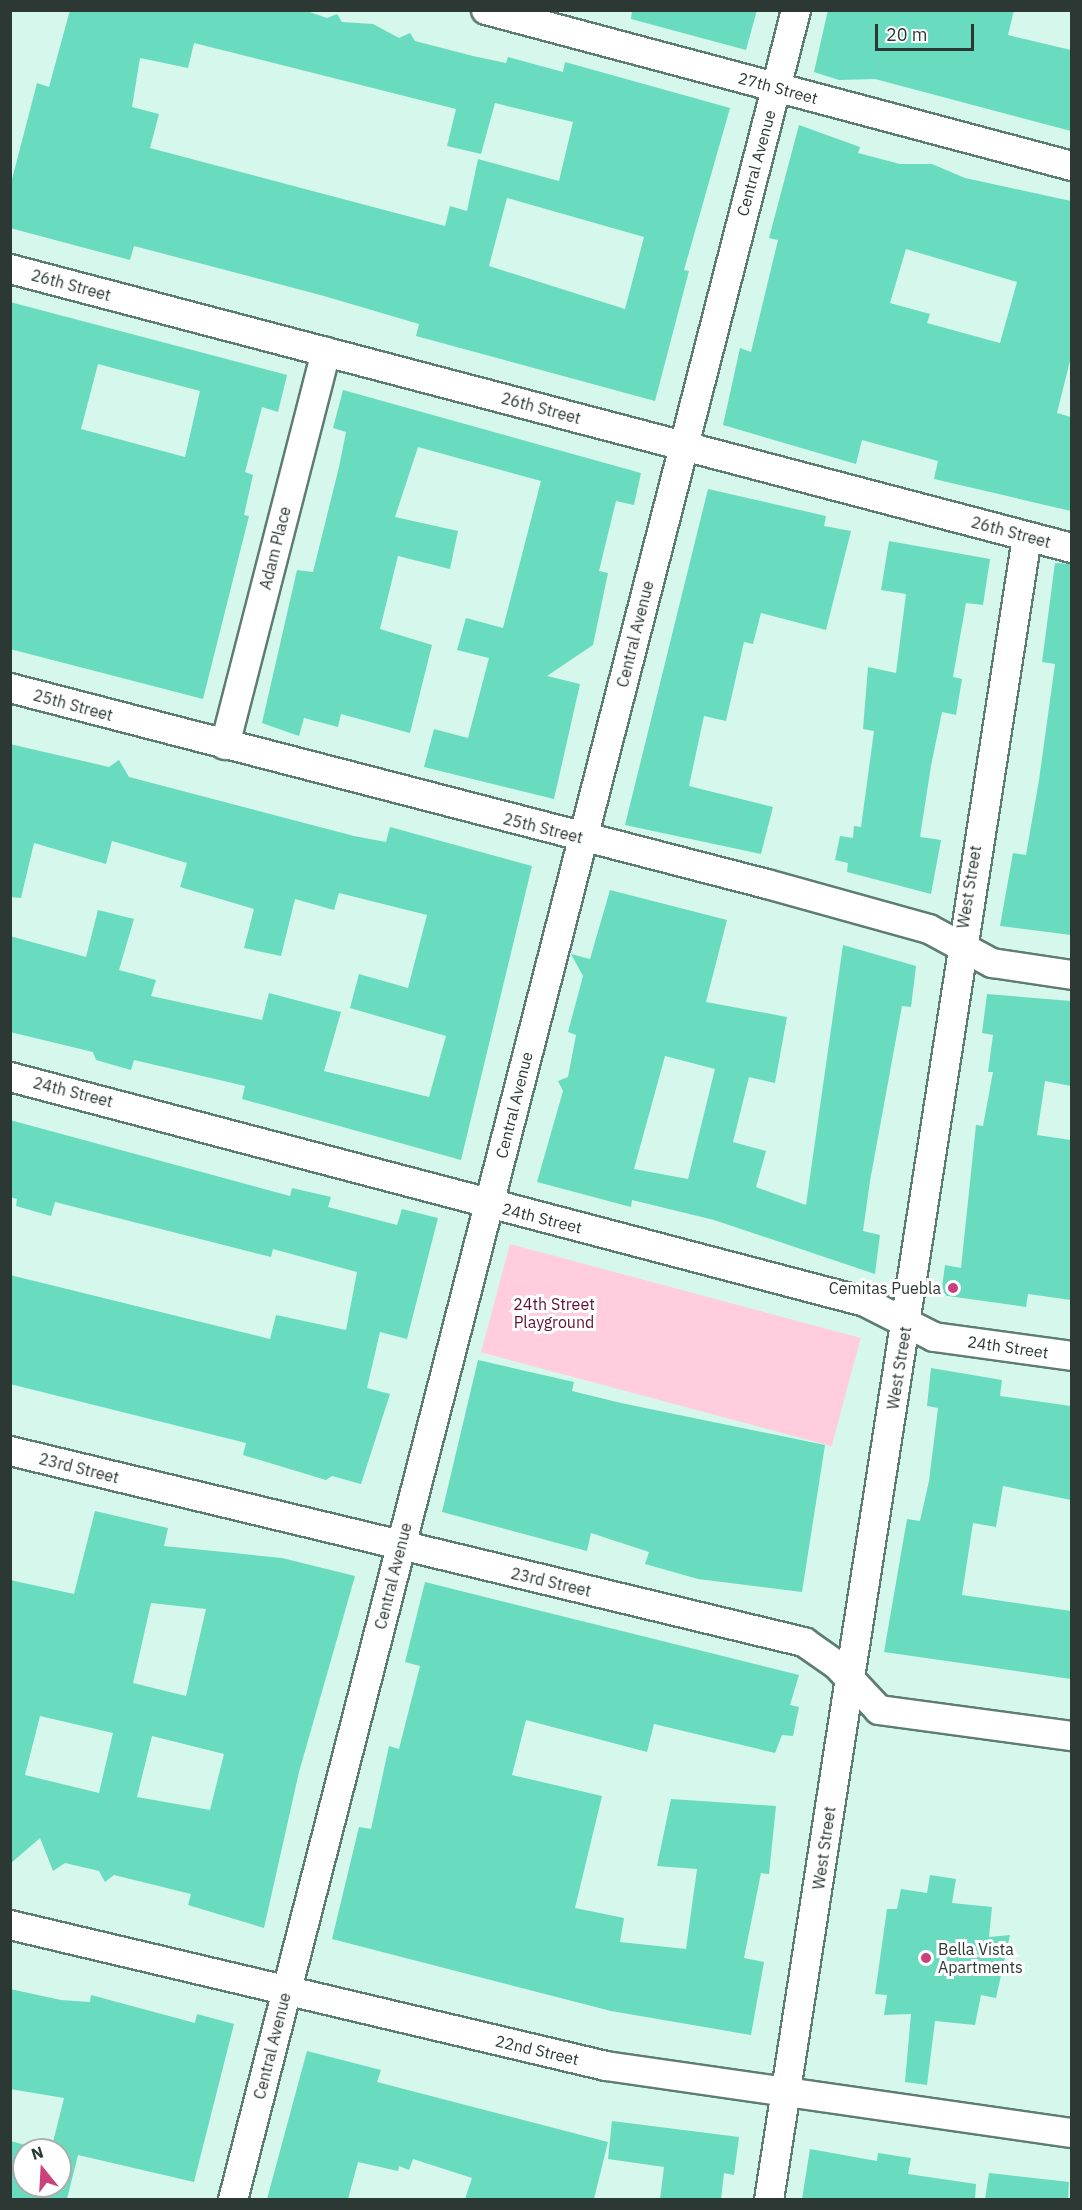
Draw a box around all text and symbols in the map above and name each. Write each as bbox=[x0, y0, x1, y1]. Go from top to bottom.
scale bar bbox=[878, 12, 977, 50]
text: 20 m bbox=[886, 23, 928, 46]
street label: 27th Street bbox=[736, 68, 820, 108]
street label: Central Avenue bbox=[733, 108, 779, 218]
street label: 26th Street bbox=[29, 265, 113, 305]
street label: 26th Street bbox=[499, 388, 583, 428]
street label: Adam Place bbox=[255, 504, 295, 592]
street label: 26th Street bbox=[969, 512, 1053, 552]
street label: Central Avenue bbox=[612, 579, 658, 689]
street label: 25th Street bbox=[31, 685, 115, 725]
street label: 25th Street bbox=[501, 809, 585, 847]
street label: West Street bbox=[953, 844, 985, 930]
street label: Central Avenue bbox=[491, 1050, 537, 1160]
street label: 24th Street bbox=[31, 1073, 115, 1111]
street label: 24th Street bbox=[500, 1199, 584, 1237]
place label: Cemitas Puebla bbox=[829, 1278, 941, 1298]
marker: Cemitas Puebla bbox=[946, 1281, 960, 1295]
park label: 24th Street Playground bbox=[513, 1294, 595, 1332]
street label: West Street bbox=[883, 1325, 915, 1411]
street label: 24th Street bbox=[966, 1332, 1050, 1362]
street label: 23rd Street bbox=[37, 1449, 121, 1487]
street label: Central Avenue bbox=[370, 1521, 416, 1631]
street label: 23rd Street bbox=[509, 1563, 593, 1601]
street label: West Street bbox=[809, 1805, 839, 1891]
place label: Bella Vista Apartments bbox=[938, 1939, 1023, 1977]
marker: Bella Vista Apartments bbox=[919, 1951, 933, 1965]
street label: Central Avenue bbox=[249, 1991, 295, 2101]
street label: 22nd Street bbox=[493, 2031, 581, 2069]
north arrow bbox=[12, 2138, 72, 2198]
text: N bbox=[28, 2141, 46, 2164]

